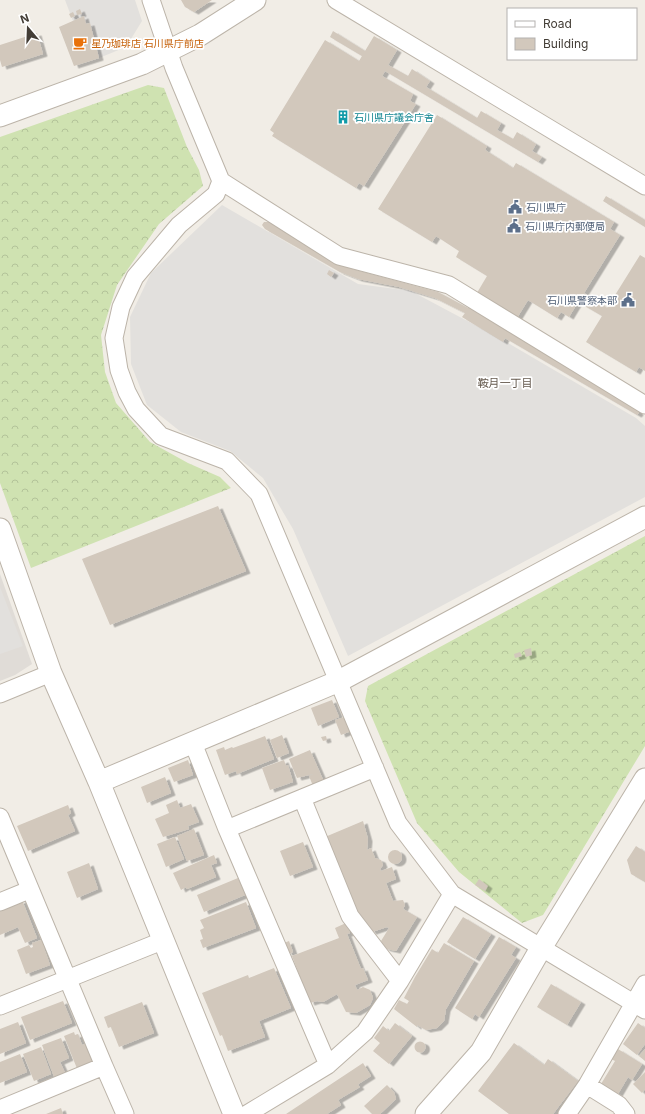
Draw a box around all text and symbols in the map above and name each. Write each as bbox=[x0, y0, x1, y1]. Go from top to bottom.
north arrow bbox=[8, 8, 48, 48]
legend bbox=[507, 8, 637, 60]
text: N bbox=[18, 11, 31, 27]
text: Road bbox=[543, 16, 572, 31]
cafe icon: 星乃珈琲店 石川県庁前店 bbox=[72, 35, 88, 51]
text: Building bbox=[543, 36, 588, 51]
place label: 星乃珈琲店 石川県庁前店 bbox=[91, 37, 204, 49]
building icon: 石川県庁議会庁舎 bbox=[335, 109, 351, 125]
place label: 石川県庁議会庁舎 bbox=[354, 111, 434, 123]
public building icon: 石川県庁 bbox=[507, 199, 523, 215]
place label: 石川県庁 bbox=[526, 201, 566, 213]
public building icon: 石川県庁内郵便局 bbox=[506, 218, 522, 234]
place label: 石川県庁内郵便局 bbox=[525, 220, 605, 232]
public building icon: 石川県警察本部 bbox=[620, 292, 636, 308]
place label: 石川県警察本部 bbox=[547, 294, 617, 306]
district label: 鞍月一丁目 bbox=[478, 376, 533, 390]

